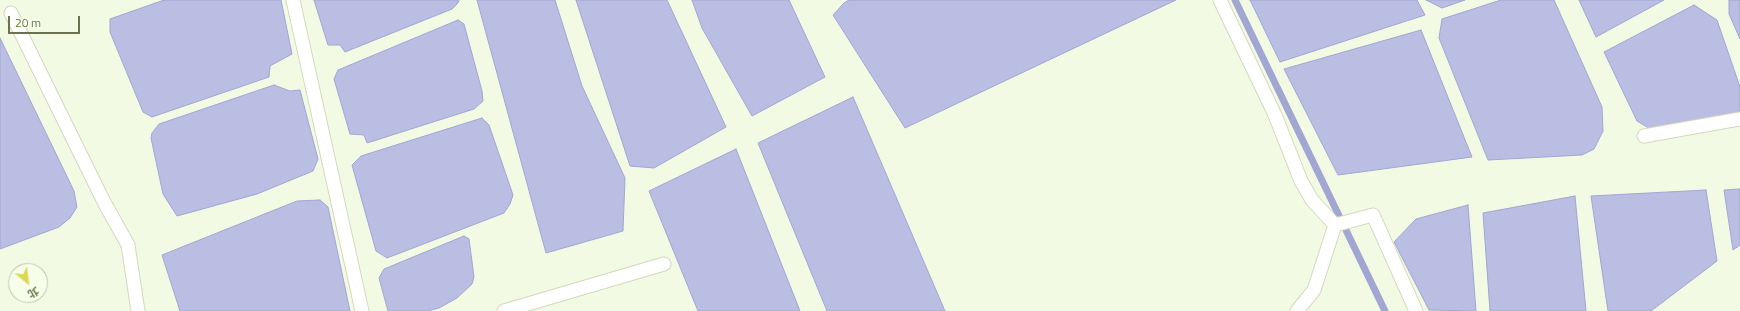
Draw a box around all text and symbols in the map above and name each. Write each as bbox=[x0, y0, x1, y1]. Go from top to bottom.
scale bar bbox=[10, 8, 82, 34]
text: 20 m bbox=[15, 13, 41, 32]
north arrow bbox=[8, 263, 48, 303]
text: 北 bbox=[25, 283, 42, 302]

